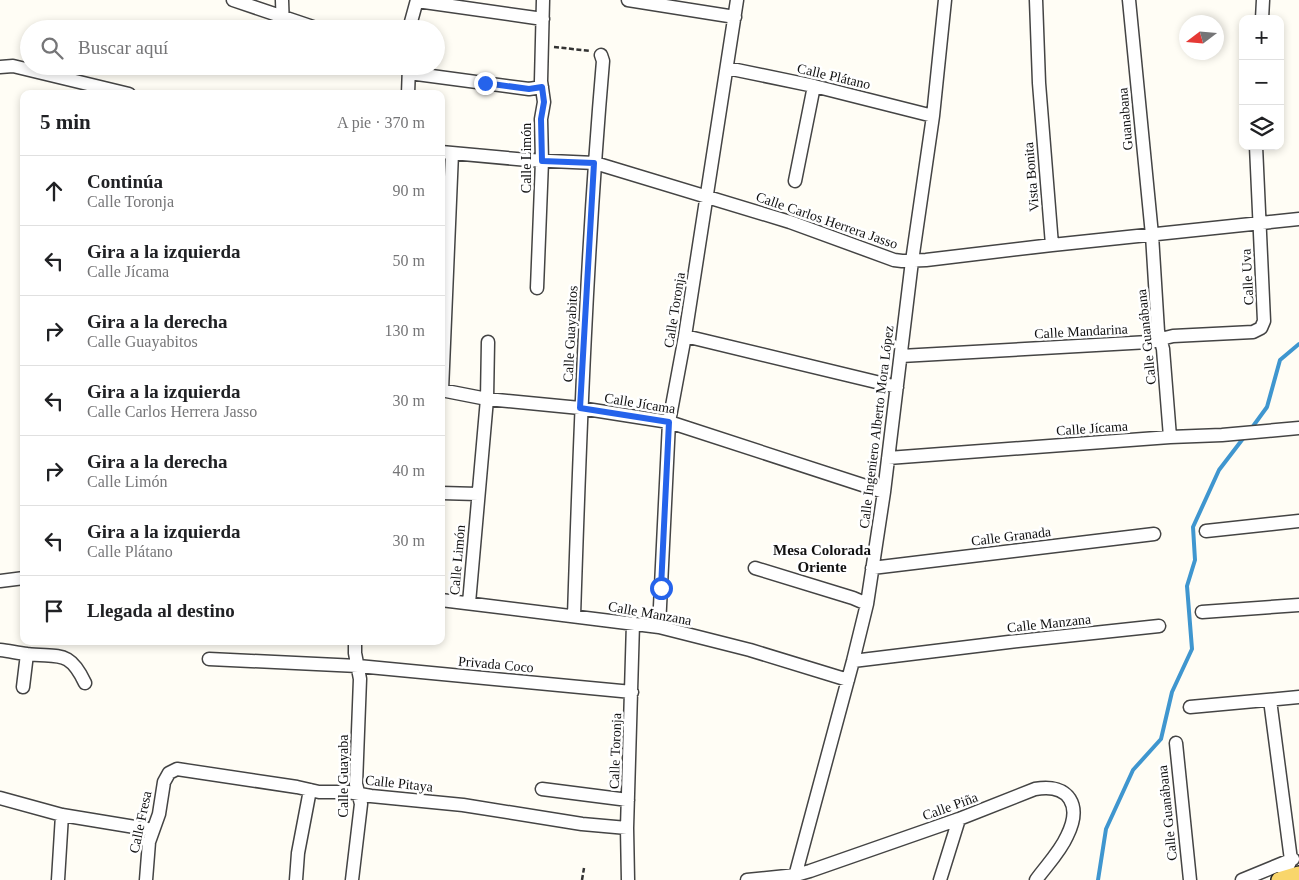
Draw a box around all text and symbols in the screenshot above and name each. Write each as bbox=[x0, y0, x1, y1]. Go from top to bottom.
north arrow bbox=[1179, 15, 1224, 60]
map controls bbox=[1239, 15, 1284, 150]
button: + bbox=[1239, 15, 1284, 60]
search box bbox=[20, 20, 445, 75]
icon: search bbox=[38, 34, 66, 62]
text: Buscar aquí bbox=[78, 37, 168, 58]
button: − bbox=[1239, 60, 1284, 105]
street label: Calle Plátano bbox=[796, 61, 872, 92]
route end bbox=[474, 72, 497, 95]
street label: Guanabana bbox=[1115, 86, 1136, 151]
button: layers bbox=[1239, 105, 1284, 150]
text: 5 min bbox=[40, 110, 91, 134]
text: A pie · 370 m bbox=[337, 114, 425, 131]
street label: Calle Limón bbox=[519, 123, 534, 193]
street label: Vista Bonita bbox=[1021, 141, 1042, 212]
text: Continúa bbox=[87, 171, 163, 192]
icon: ahead bbox=[40, 177, 68, 205]
text: 90 m bbox=[393, 182, 425, 199]
street label: Calle Carlos Herrera Jasso bbox=[754, 189, 900, 252]
text: Calle Toronja bbox=[87, 193, 174, 210]
text: Gira a la izquierda bbox=[87, 241, 241, 262]
icon: left bbox=[40, 247, 68, 275]
street label: Calle Uva bbox=[1238, 248, 1256, 306]
text: 50 m bbox=[393, 252, 425, 269]
text: Calle Jícama bbox=[87, 263, 169, 280]
street label: Calle Toronja bbox=[661, 271, 688, 349]
street label: Calle Guayabitos bbox=[560, 285, 581, 383]
street label: Calle Guanábana bbox=[1134, 288, 1159, 385]
text: Gira a la derecha bbox=[87, 311, 228, 332]
icon: right bbox=[40, 317, 68, 345]
text: 130 m bbox=[385, 322, 425, 339]
street label: Calle Mandarina bbox=[1034, 322, 1129, 341]
street label: Calle Ingeniero Alberto Mora López bbox=[857, 325, 896, 529]
text: Calle Guayabitos bbox=[87, 333, 198, 350]
text: Gira a la izquierda bbox=[87, 381, 241, 402]
icon: left bbox=[40, 387, 68, 415]
street label: Calle Jícama bbox=[603, 390, 677, 417]
text: 30 m bbox=[393, 392, 425, 409]
text: Calle Carlos Herrera Jasso bbox=[87, 403, 257, 420]
street label: Calle Jícama bbox=[1056, 418, 1129, 438]
text: Gira a la derecha bbox=[87, 451, 228, 472]
icon: right bbox=[40, 457, 68, 485]
text: 40 m bbox=[393, 462, 425, 479]
text: Calle Limón bbox=[87, 473, 167, 490]
text: Gira a la izquierda bbox=[87, 521, 241, 542]
street label: Calle Limón bbox=[447, 524, 468, 596]
street label: Calle Granada bbox=[970, 524, 1053, 549]
icon: left bbox=[40, 527, 68, 555]
text: 30 m bbox=[393, 532, 425, 549]
district label: Mesa Colorada Oriente bbox=[773, 542, 871, 575]
text: Calle Plátano bbox=[87, 543, 173, 560]
route start bbox=[650, 577, 673, 600]
icon: arrive bbox=[40, 597, 68, 625]
street label: Calle Manzana bbox=[607, 599, 694, 628]
text: Llegada al destino bbox=[87, 600, 235, 621]
street label: Calle Manzana bbox=[1006, 612, 1093, 635]
street label: Privada Coco bbox=[458, 654, 534, 675]
street label: Calle Toronja bbox=[607, 712, 624, 789]
street label: Calle Guayaba bbox=[336, 734, 351, 817]
street label: Calle Guanábana bbox=[1155, 764, 1180, 861]
street label: Calle Pitaya bbox=[364, 772, 434, 795]
street label: Calle Fresa bbox=[127, 789, 155, 855]
street label: Calle Piña bbox=[920, 789, 981, 823]

